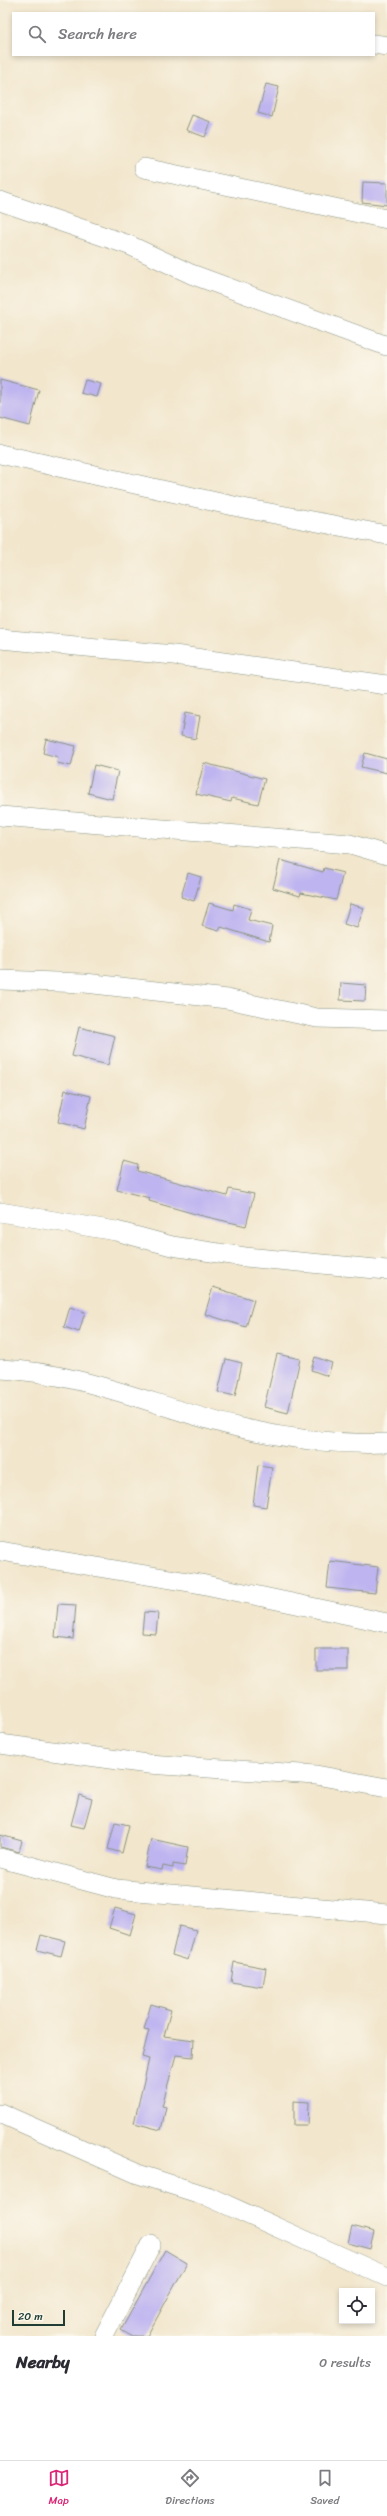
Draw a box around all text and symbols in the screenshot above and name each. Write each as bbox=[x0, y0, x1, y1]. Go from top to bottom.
search box bbox=[12, 12, 375, 56]
text: Search here bbox=[58, 21, 137, 47]
icon: search bbox=[26, 23, 48, 45]
map controls bbox=[339, 2288, 375, 2324]
button: locate bbox=[339, 2288, 375, 2324]
text: 20 m bbox=[18, 2307, 43, 2326]
scale bar bbox=[12, 2308, 65, 2327]
text: Nearby bbox=[16, 2347, 70, 2377]
text: 0 results bbox=[319, 2351, 371, 2374]
tab: Map bbox=[48, 2467, 70, 2510]
tab: Directions bbox=[165, 2467, 215, 2510]
tab: Saved bbox=[310, 2467, 339, 2510]

